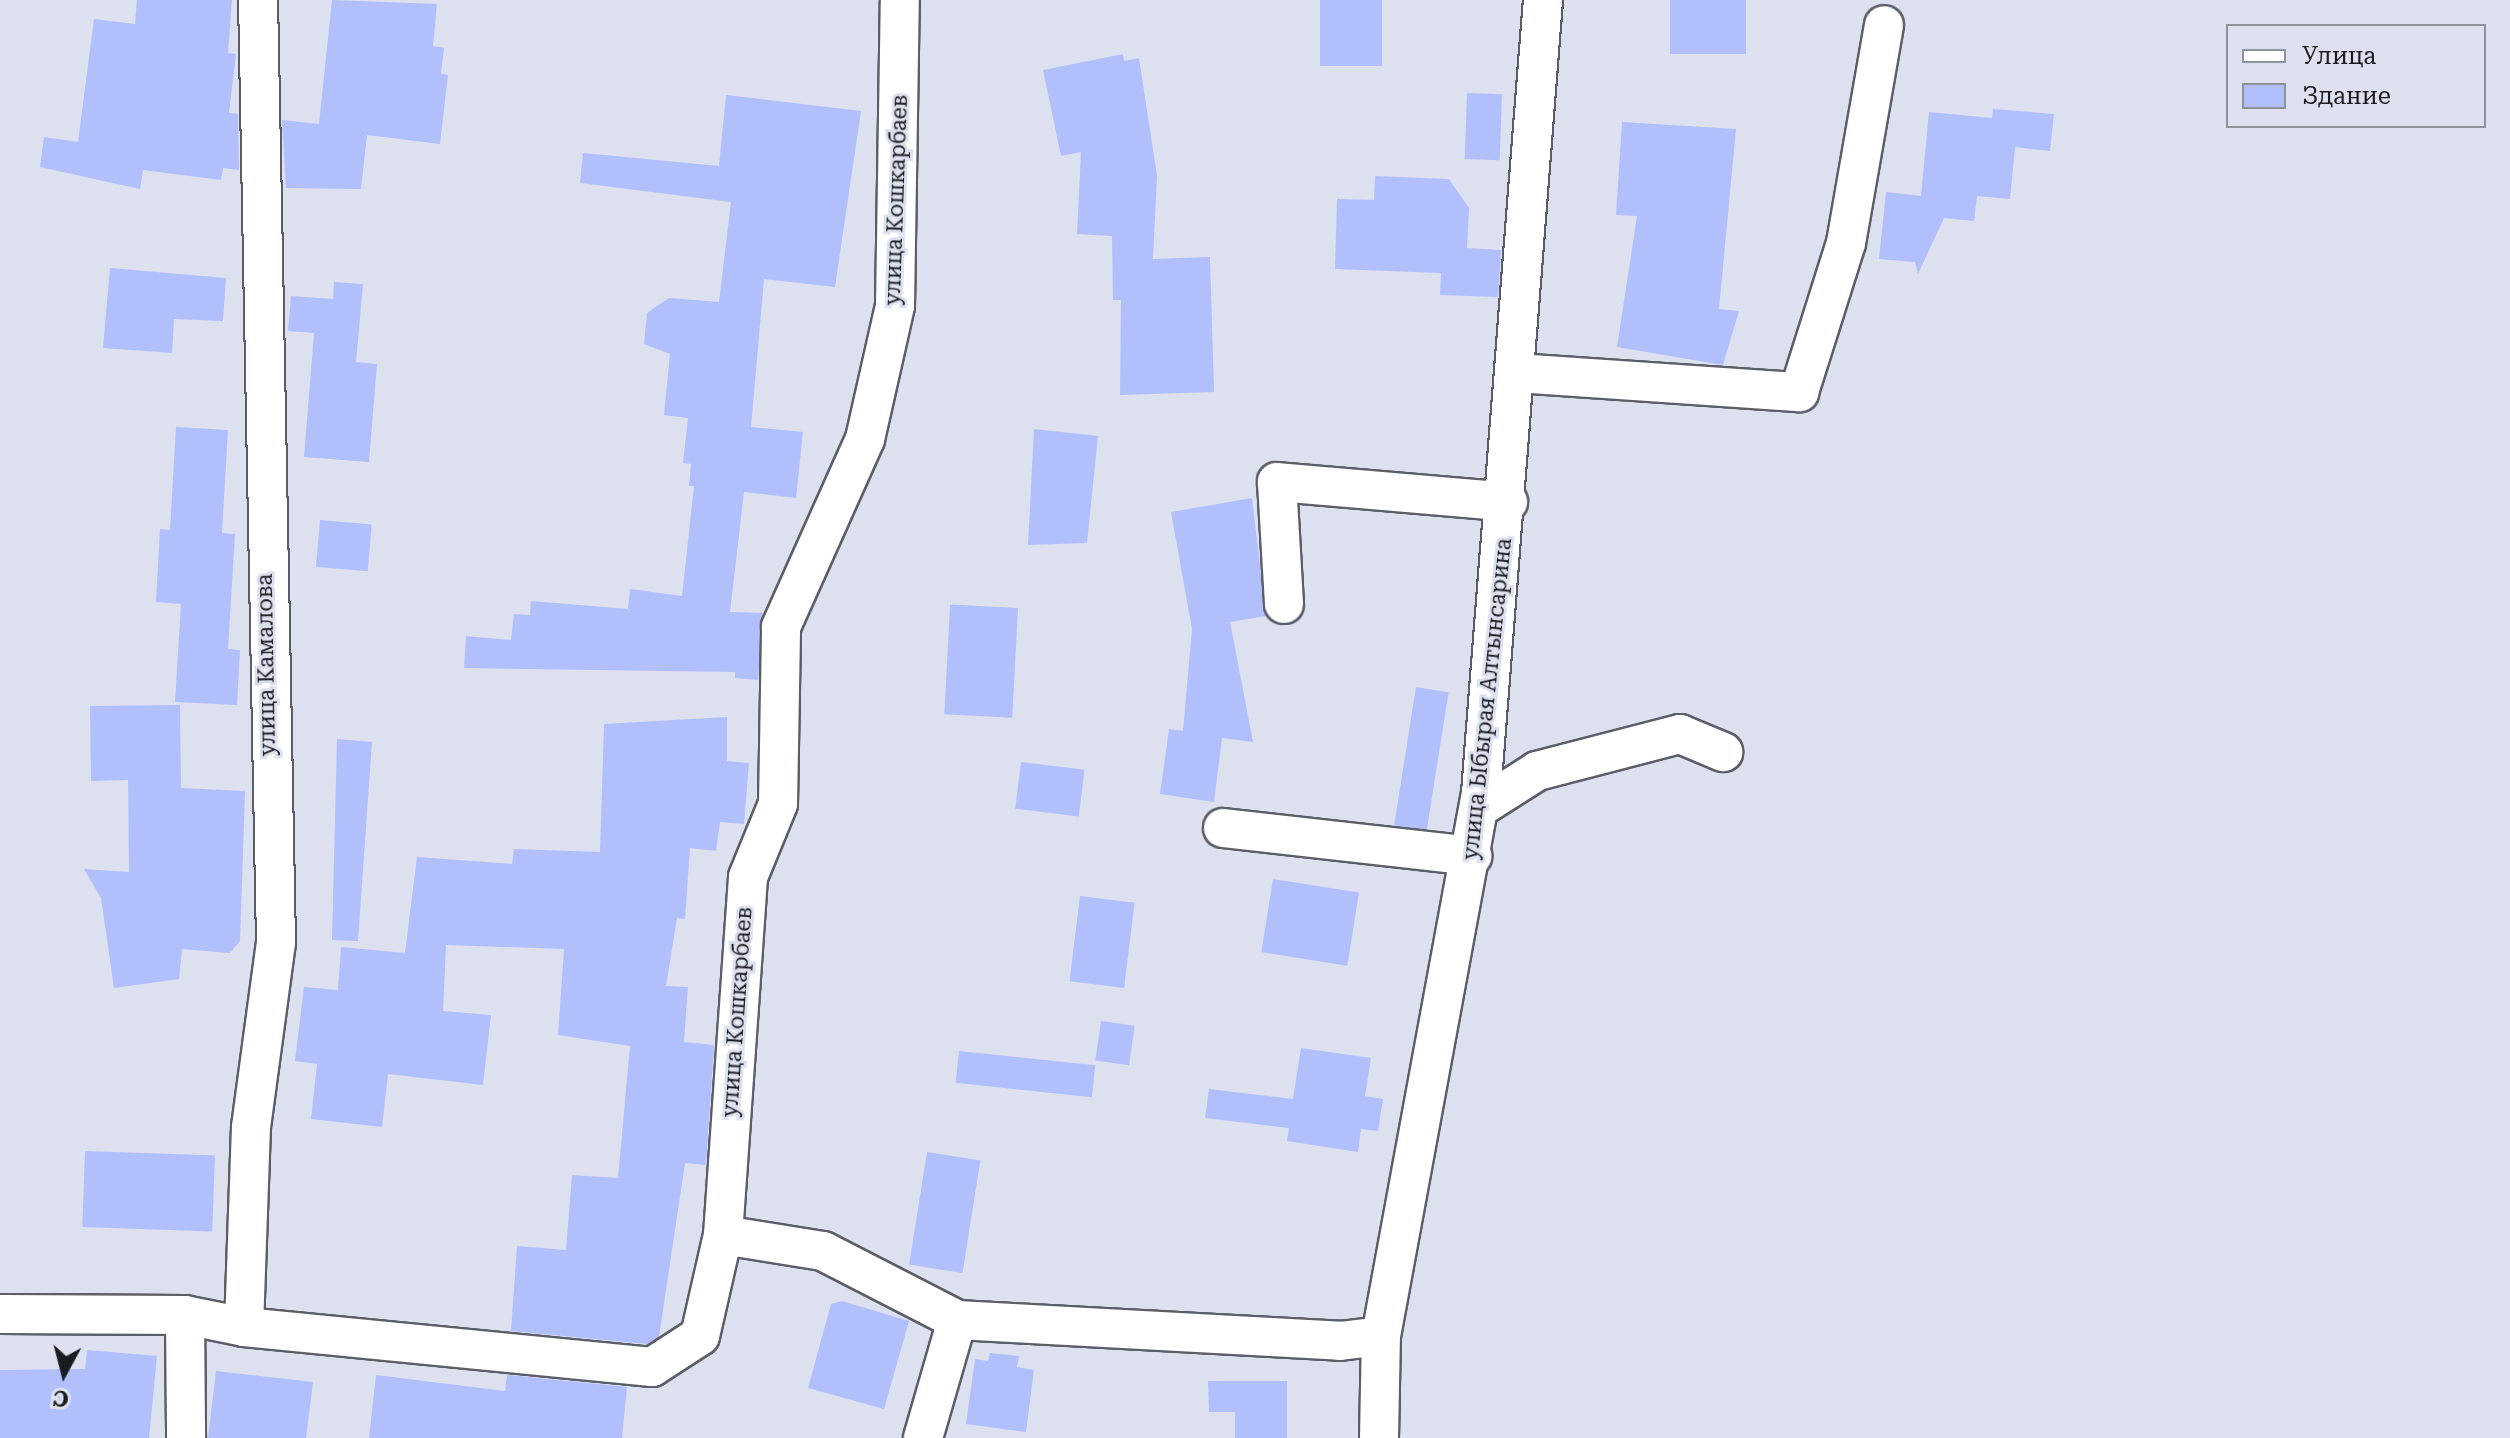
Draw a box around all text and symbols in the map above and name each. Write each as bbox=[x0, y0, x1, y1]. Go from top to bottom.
legend bbox=[2226, 24, 2486, 128]
text: Улица bbox=[2302, 42, 2376, 70]
text: Здание bbox=[2302, 82, 2391, 110]
street label: улица Кошкарбаев bbox=[879, 94, 913, 306]
street label: улица Ыбырая Алтынсарина bbox=[1457, 537, 1517, 861]
street label: улица Камалова bbox=[251, 574, 281, 756]
street label: улица Кошкарбаев bbox=[716, 906, 758, 1118]
north arrow bbox=[24, 1334, 104, 1414]
text: С bbox=[52, 1385, 70, 1412]

